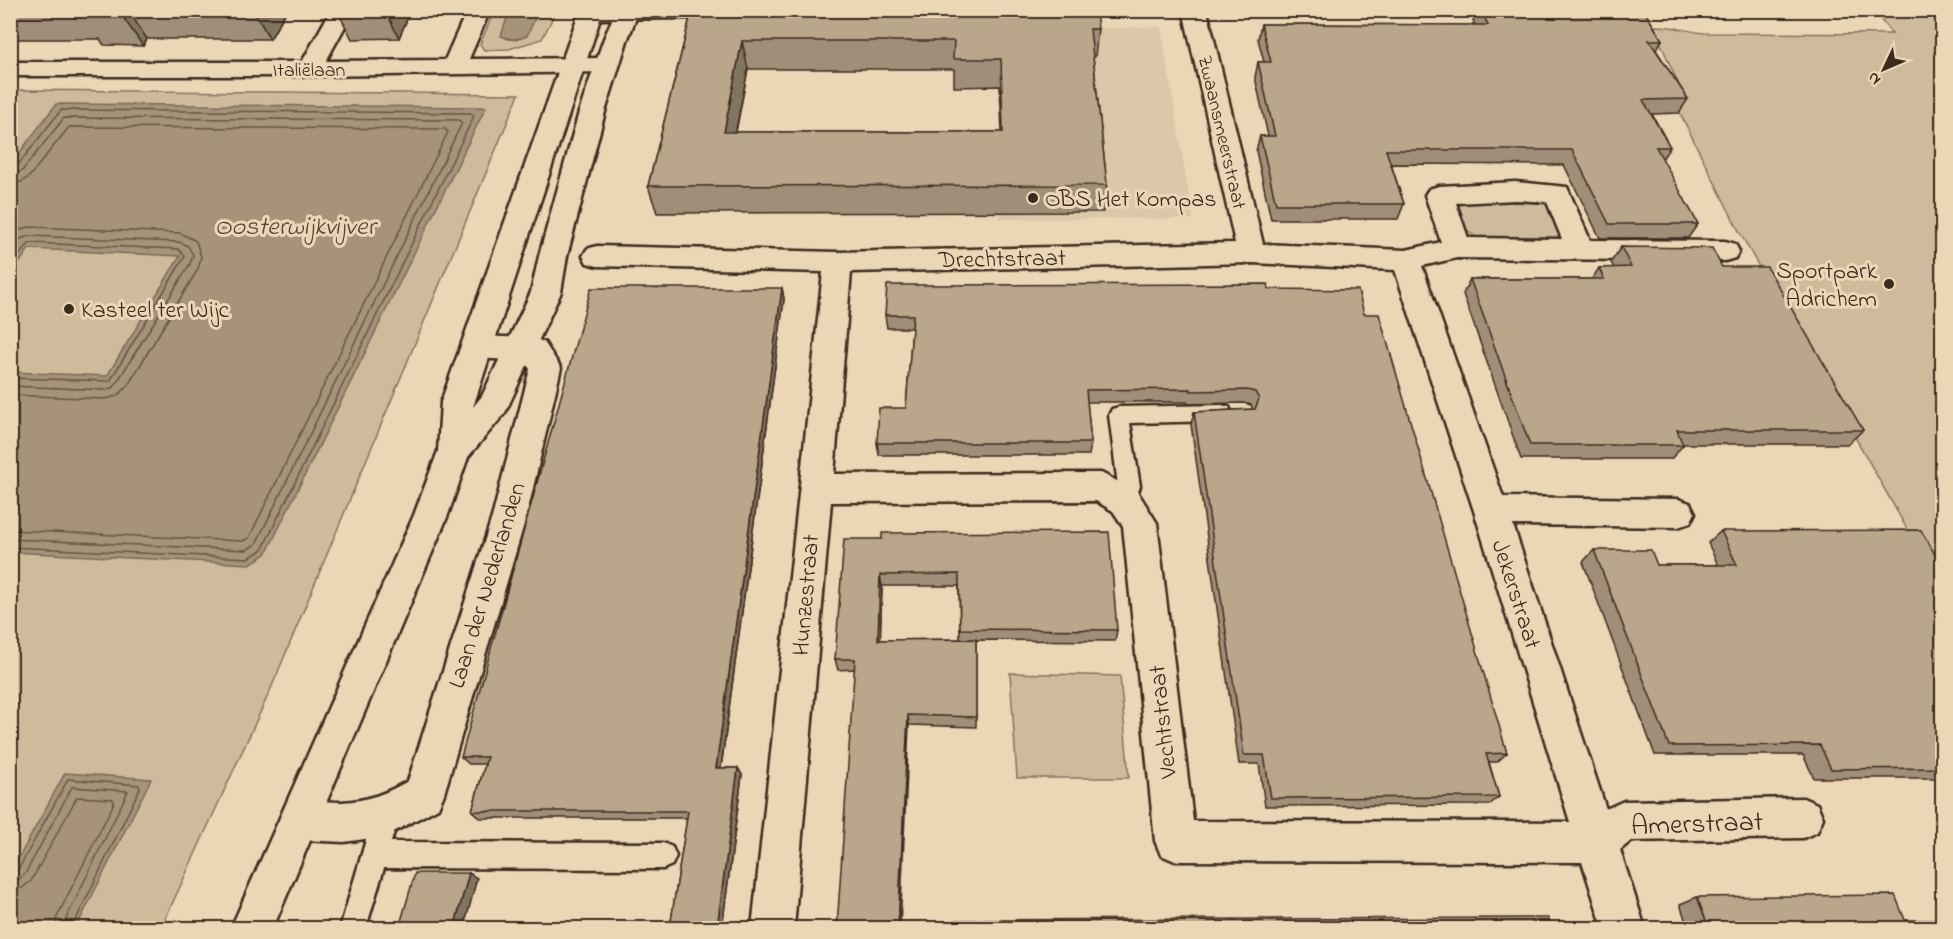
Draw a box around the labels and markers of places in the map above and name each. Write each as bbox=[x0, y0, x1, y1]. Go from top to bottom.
place label: OBS Het Kompas bbox=[1045, 183, 1216, 218]
marker: OBS Het Kompas bbox=[1026, 191, 1040, 205]
place label: Sportpark Adrichem bbox=[1777, 255, 1877, 318]
marker: Sportpark Adrichem bbox=[1882, 277, 1896, 291]
place label: Kasteel ter Wijc bbox=[81, 294, 230, 329]
marker: Kasteel ter Wijc bbox=[62, 302, 76, 316]

